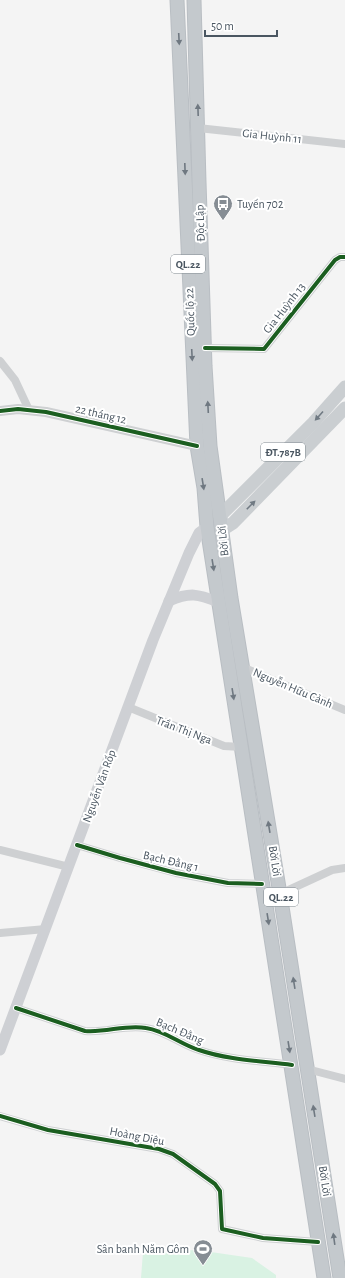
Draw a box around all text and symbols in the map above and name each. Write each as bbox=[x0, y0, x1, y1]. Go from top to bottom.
scale bar bbox=[205, 12, 277, 38]
text: 50 m bbox=[211, 20, 234, 32]
one-way arrow bbox=[176, 33, 182, 46]
one-way arrow bbox=[194, 104, 201, 116]
street label: Gia Huỳnh 11 bbox=[242, 127, 302, 146]
one-way arrow bbox=[181, 163, 188, 175]
bus stop icon: Tuyến 702 bbox=[212, 193, 234, 221]
place label: Tuyến 702 bbox=[237, 198, 284, 211]
street label: Độc Lập bbox=[193, 204, 207, 242]
road number: QL.22 bbox=[171, 255, 205, 273]
street label: Gia Huỳnh 13 bbox=[261, 280, 308, 336]
street label: Quốc lộ 22 bbox=[183, 287, 198, 336]
one-way arrow bbox=[188, 349, 195, 361]
one-way arrow bbox=[204, 401, 211, 413]
street label: 22 tháng 12 bbox=[74, 402, 128, 426]
one-way arrow bbox=[314, 411, 324, 421]
road number: ĐT.787B bbox=[261, 443, 305, 461]
one-way arrow bbox=[200, 478, 206, 490]
one-way arrow bbox=[246, 500, 256, 510]
street label: Bời Lời bbox=[215, 525, 231, 557]
one-way arrow bbox=[210, 559, 216, 571]
street label: Nguyễn Hữu Cảnh bbox=[251, 665, 335, 711]
one-way arrow bbox=[230, 688, 236, 700]
street label: Trần Thị Nga bbox=[155, 714, 214, 746]
street label: Nguyễn Văn Rốp bbox=[79, 748, 119, 824]
one-way arrow bbox=[266, 820, 272, 833]
street label: Bời Lời bbox=[267, 845, 283, 877]
street label: Bạch Đằng 1 bbox=[142, 849, 200, 873]
road number: QL.22 bbox=[264, 888, 298, 906]
one-way arrow bbox=[265, 913, 271, 925]
one-way arrow bbox=[291, 976, 297, 989]
street label: Bạch Đằng bbox=[155, 1016, 206, 1046]
one-way arrow bbox=[286, 1041, 292, 1053]
one-way arrow bbox=[311, 1105, 317, 1117]
street label: Hoàng Diệu bbox=[109, 1125, 165, 1147]
street label: Bời Lời bbox=[317, 1165, 333, 1197]
one-way arrow bbox=[331, 1233, 337, 1245]
sports icon: Sân banh Năm Gôm bbox=[192, 1238, 214, 1266]
place label: Sân banh Năm Gôm bbox=[97, 1243, 189, 1255]

